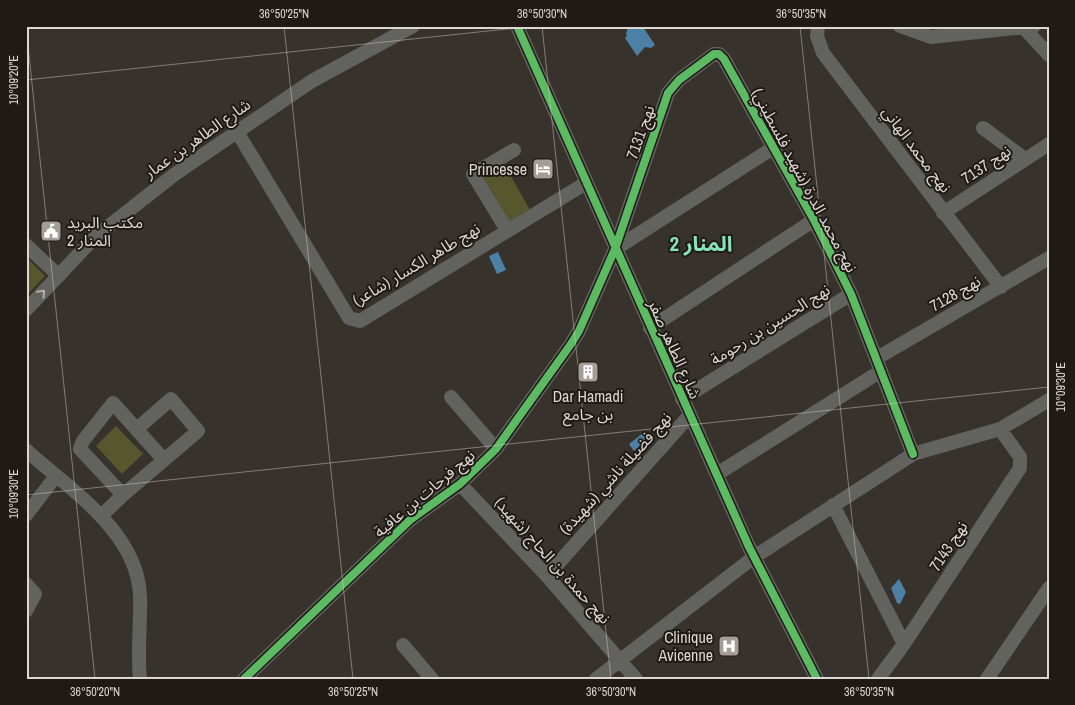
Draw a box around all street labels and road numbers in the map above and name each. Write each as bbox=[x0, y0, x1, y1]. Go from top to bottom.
street label: نهج محمد الدرة (شهيد فلسطيني) bbox=[745, 84, 863, 277]
street label: شارع الطاهر بن عمار bbox=[138, 93, 256, 185]
street label: نهج محمد الهاني bbox=[876, 101, 957, 198]
street label: نهج 7131 bbox=[621, 102, 661, 163]
street label: نهج 7137 bbox=[957, 139, 1016, 190]
street label: نهج طاهر الكسار (شاعر) bbox=[348, 217, 485, 313]
street label: نهج 7128 bbox=[925, 270, 986, 318]
street label: نهج الحسين بن رحومة bbox=[706, 278, 835, 371]
street label: شارع الطاهر صفر bbox=[641, 295, 707, 403]
street label: نهج فضيلة ناشي (شهيدة) bbox=[554, 407, 678, 541]
street label: نهج فرحات بن عافية bbox=[369, 444, 481, 544]
street label: نهج حمدة بن الحاج (شهيد) bbox=[488, 492, 616, 630]
street label: نهج 7143 bbox=[924, 517, 974, 576]

